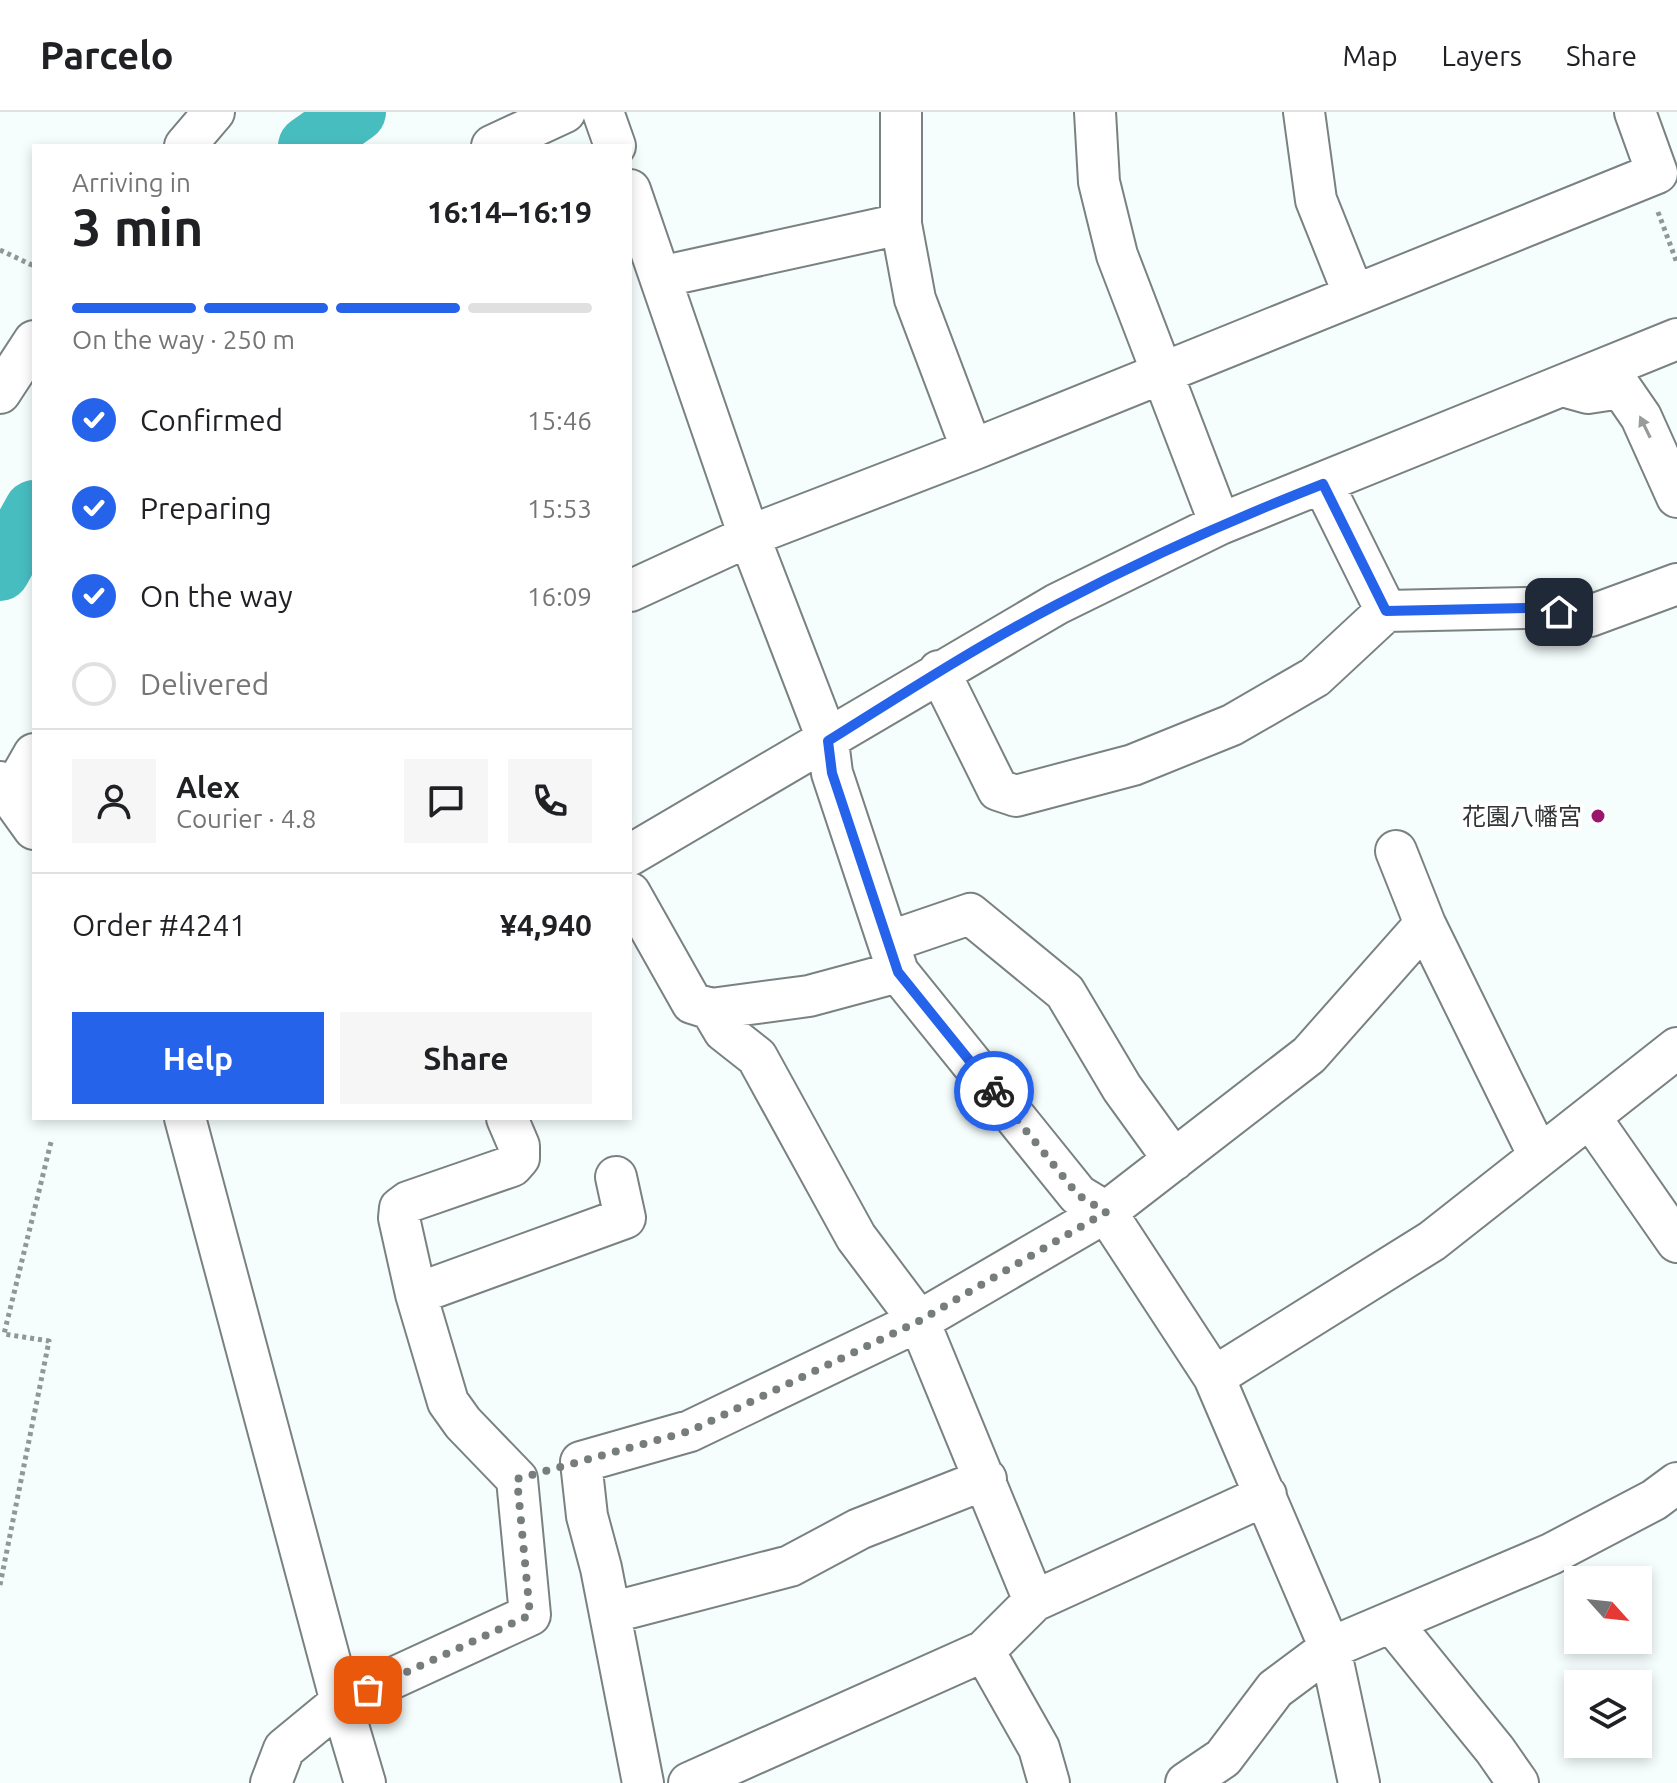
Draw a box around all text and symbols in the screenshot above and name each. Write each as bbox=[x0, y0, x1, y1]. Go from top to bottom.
text: Parcelo bbox=[40, 34, 174, 76]
text: Map bbox=[1342, 40, 1398, 71]
text: Layers bbox=[1442, 40, 1522, 71]
text: Share bbox=[1566, 40, 1637, 71]
text: Arriving in bbox=[72, 168, 191, 197]
text: 16:14–16:19 bbox=[427, 195, 592, 229]
text: 3 min bbox=[72, 198, 203, 256]
text: On the way · 250 m bbox=[72, 325, 295, 354]
icon: check bbox=[72, 398, 116, 442]
text: Confirmed bbox=[140, 403, 283, 437]
text: 15:46 bbox=[527, 406, 592, 435]
one-way arrow bbox=[1638, 415, 1652, 438]
icon: check bbox=[72, 486, 116, 530]
text: Preparing bbox=[140, 491, 272, 525]
text: 15:53 bbox=[527, 494, 592, 523]
icon: check bbox=[72, 574, 116, 618]
pin bbox=[1525, 578, 1593, 646]
text: On the way bbox=[140, 579, 293, 613]
text: 16:09 bbox=[527, 582, 592, 611]
icon: home bbox=[1537, 590, 1581, 634]
text: Delivered bbox=[140, 667, 269, 701]
button: person bbox=[72, 759, 156, 843]
button: chat bbox=[404, 759, 488, 843]
button: phone bbox=[508, 759, 592, 843]
text: Alex bbox=[176, 770, 240, 804]
place label: 花園八幡宮 bbox=[1462, 803, 1582, 830]
text: Courier · 4.8 bbox=[176, 804, 316, 833]
marker: 花園八幡宮 bbox=[1589, 807, 1607, 825]
text: Order #4241 bbox=[72, 908, 246, 942]
text: ¥4,940 bbox=[500, 908, 592, 942]
button: Help bbox=[72, 1012, 324, 1104]
button: Share bbox=[340, 1012, 592, 1104]
courier bbox=[954, 1051, 1034, 1131]
icon: bike bbox=[972, 1069, 1016, 1113]
north arrow bbox=[1564, 1566, 1652, 1654]
map controls bbox=[1564, 1566, 1652, 1758]
pin bbox=[334, 1656, 402, 1724]
icon: bag bbox=[346, 1668, 390, 1712]
button: layers bbox=[1564, 1670, 1652, 1758]

